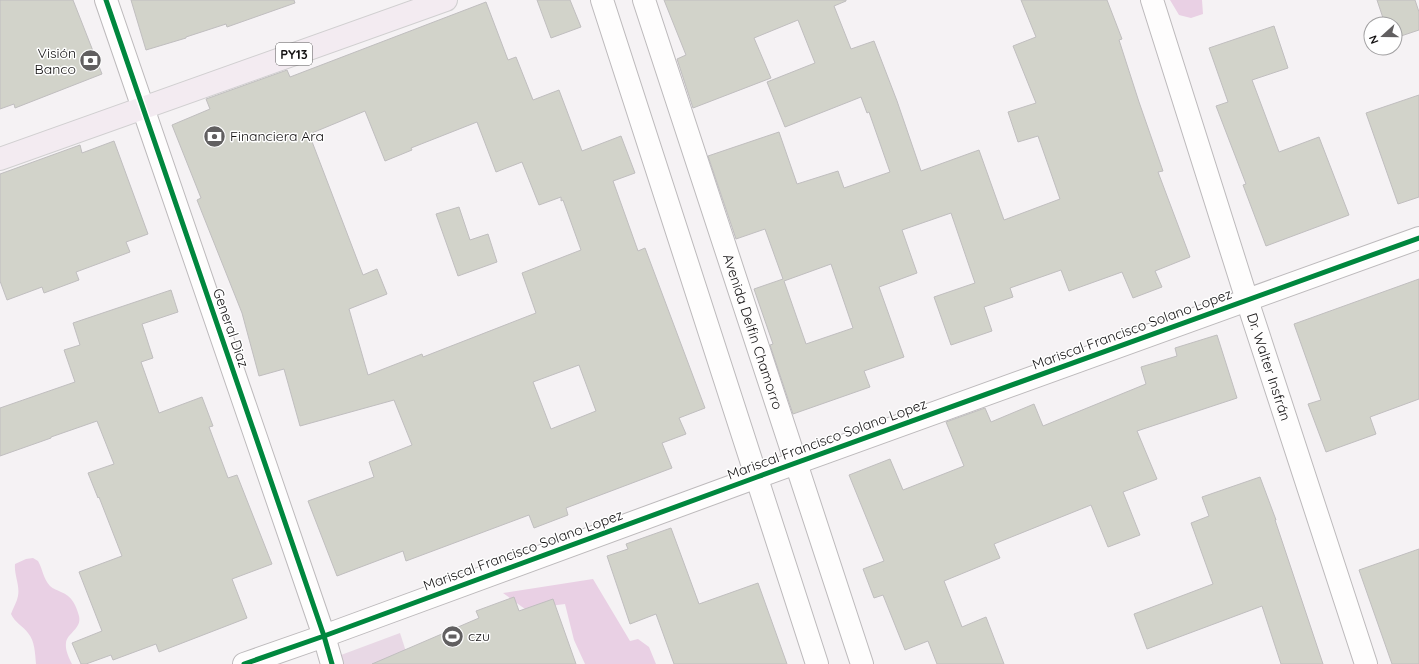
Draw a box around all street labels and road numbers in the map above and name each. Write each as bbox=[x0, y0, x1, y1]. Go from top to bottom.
road number: PY13 bbox=[276, 43, 312, 65]
street label: Avenida Delfin Chamorro bbox=[719, 251, 787, 412]
street label: Mariscal Francisco Solano Lopez bbox=[1030, 284, 1235, 374]
street label: General Diaz bbox=[209, 286, 253, 370]
street label: Dr. Walter Insfrán bbox=[1243, 311, 1295, 423]
street label: Mariscal Francisco Solano Lopez bbox=[725, 394, 930, 484]
street label: Mariscal Francisco Solano Lopez bbox=[421, 505, 626, 595]

